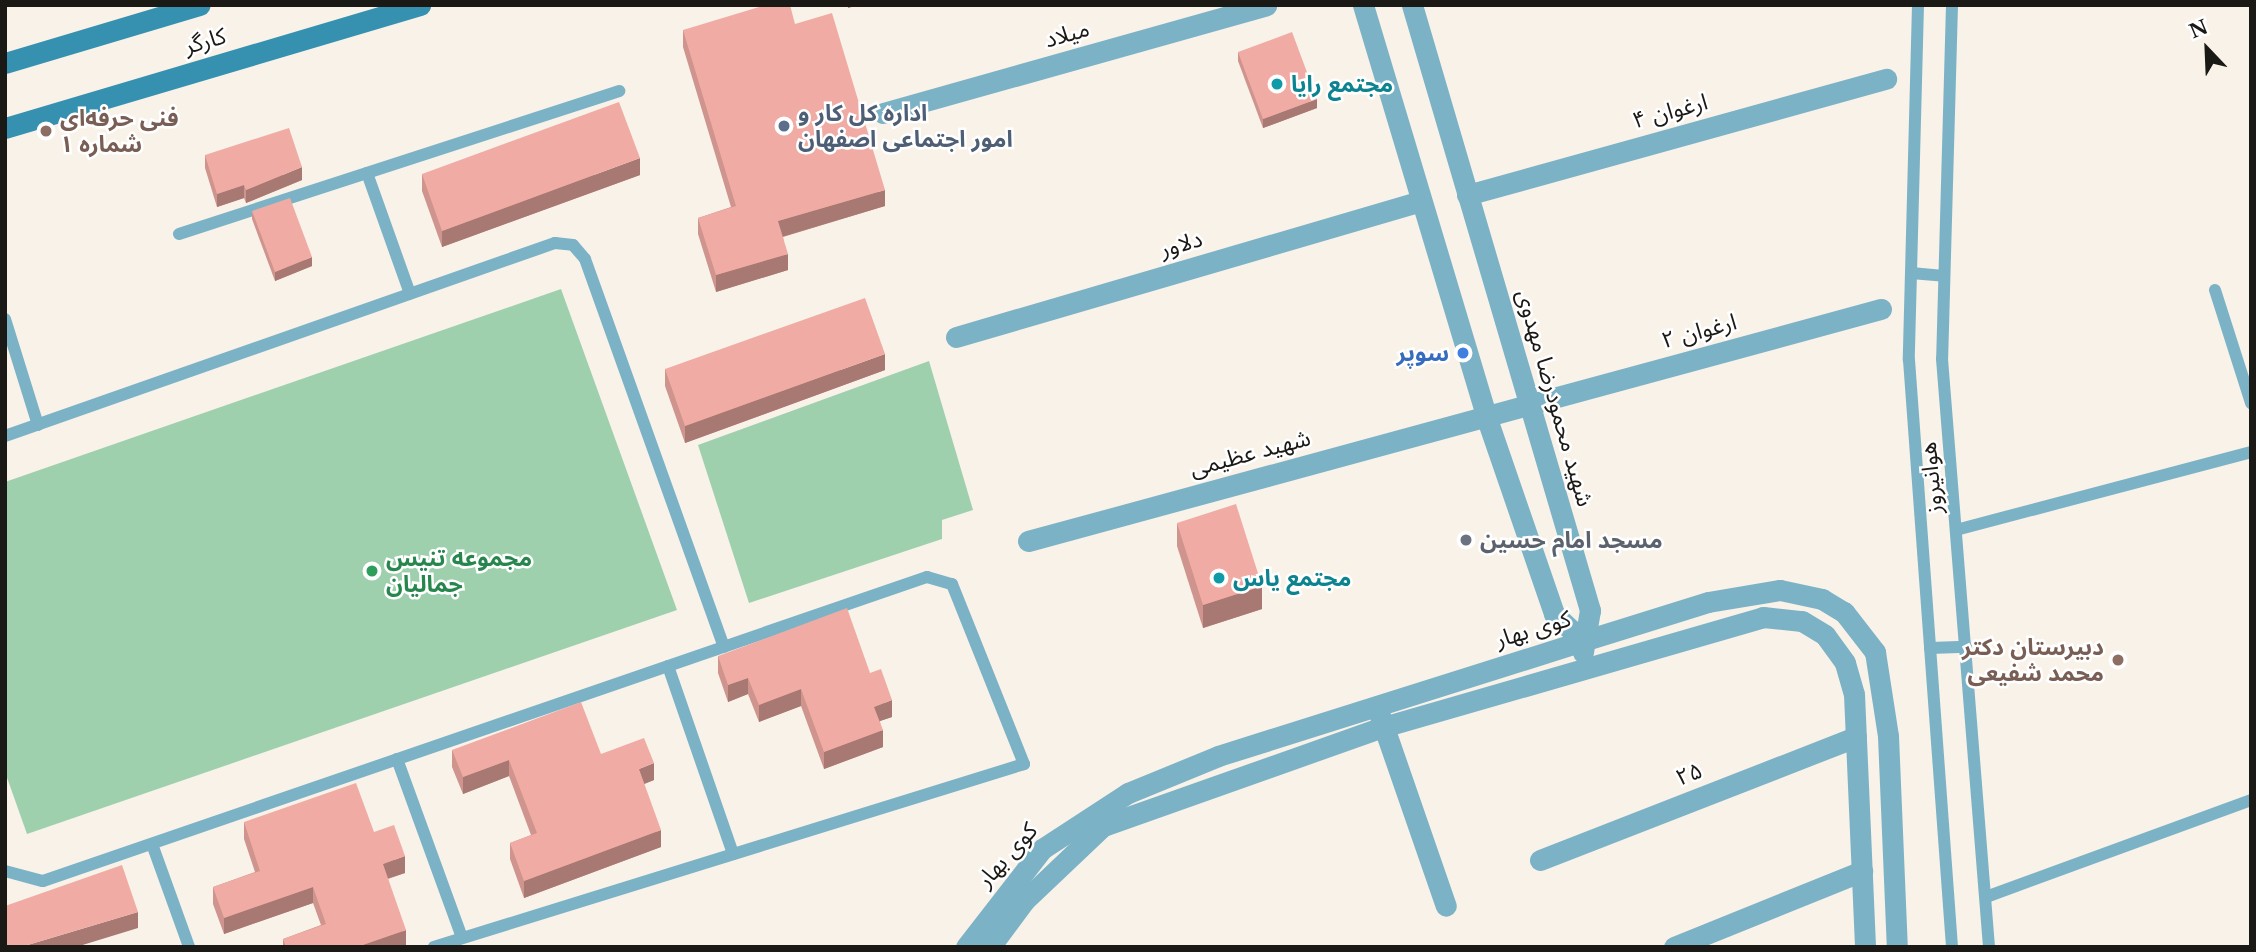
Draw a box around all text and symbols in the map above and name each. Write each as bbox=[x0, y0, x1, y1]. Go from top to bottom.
street label: میلاد bbox=[1041, 14, 1093, 54]
north arrow bbox=[2172, 14, 2242, 84]
text: N bbox=[2186, 15, 2211, 43]
street label: کارگر bbox=[181, 22, 229, 60]
place label: مجتمع رایا bbox=[1291, 70, 1393, 98]
marker: مجتمع رایا bbox=[1269, 76, 1285, 92]
street label: ارغوان ۴ bbox=[1629, 88, 1711, 134]
place label: اداره کل کار و امور اجتماعی اصفهان bbox=[798, 99, 1013, 153]
place label: فنی حرفه‌ای شماره ۱ bbox=[60, 104, 179, 158]
marker: اداره کل کار و امور اجتماعی اصفهان bbox=[776, 118, 792, 134]
marker: فنی حرفه‌ای شماره ۱ bbox=[38, 123, 54, 139]
street label: دلاور bbox=[1156, 225, 1206, 263]
street label: شهید محمودرضا مهدوی bbox=[1511, 286, 1599, 510]
street label: ارغوان ۲ bbox=[1658, 308, 1740, 354]
place label: سوپر bbox=[1396, 339, 1449, 367]
marker: سوپر bbox=[1455, 345, 1471, 361]
street label: شهید عظیمی bbox=[1187, 424, 1313, 482]
street label: هوانیروز bbox=[1914, 441, 1948, 515]
place label: مسجد امام حسین bbox=[1480, 526, 1663, 554]
marker: مسجد امام حسین bbox=[1458, 532, 1474, 548]
place label: مجموعه تنیس جمالیان bbox=[386, 544, 532, 598]
marker: مجموعه تنیس جمالیان bbox=[364, 563, 380, 579]
place label: مجتمع یاس bbox=[1233, 564, 1351, 592]
marker: مجتمع یاس bbox=[1211, 570, 1227, 586]
street label: کوی بهار bbox=[1492, 604, 1574, 654]
place label: دبیرستان دکتر محمد شفیعی bbox=[1962, 633, 2104, 687]
marker: دبیرستان دکتر محمد شفیعی bbox=[2110, 652, 2126, 668]
street label: ۲۵ bbox=[1672, 756, 1706, 792]
street label: کوی بهار bbox=[971, 817, 1043, 893]

